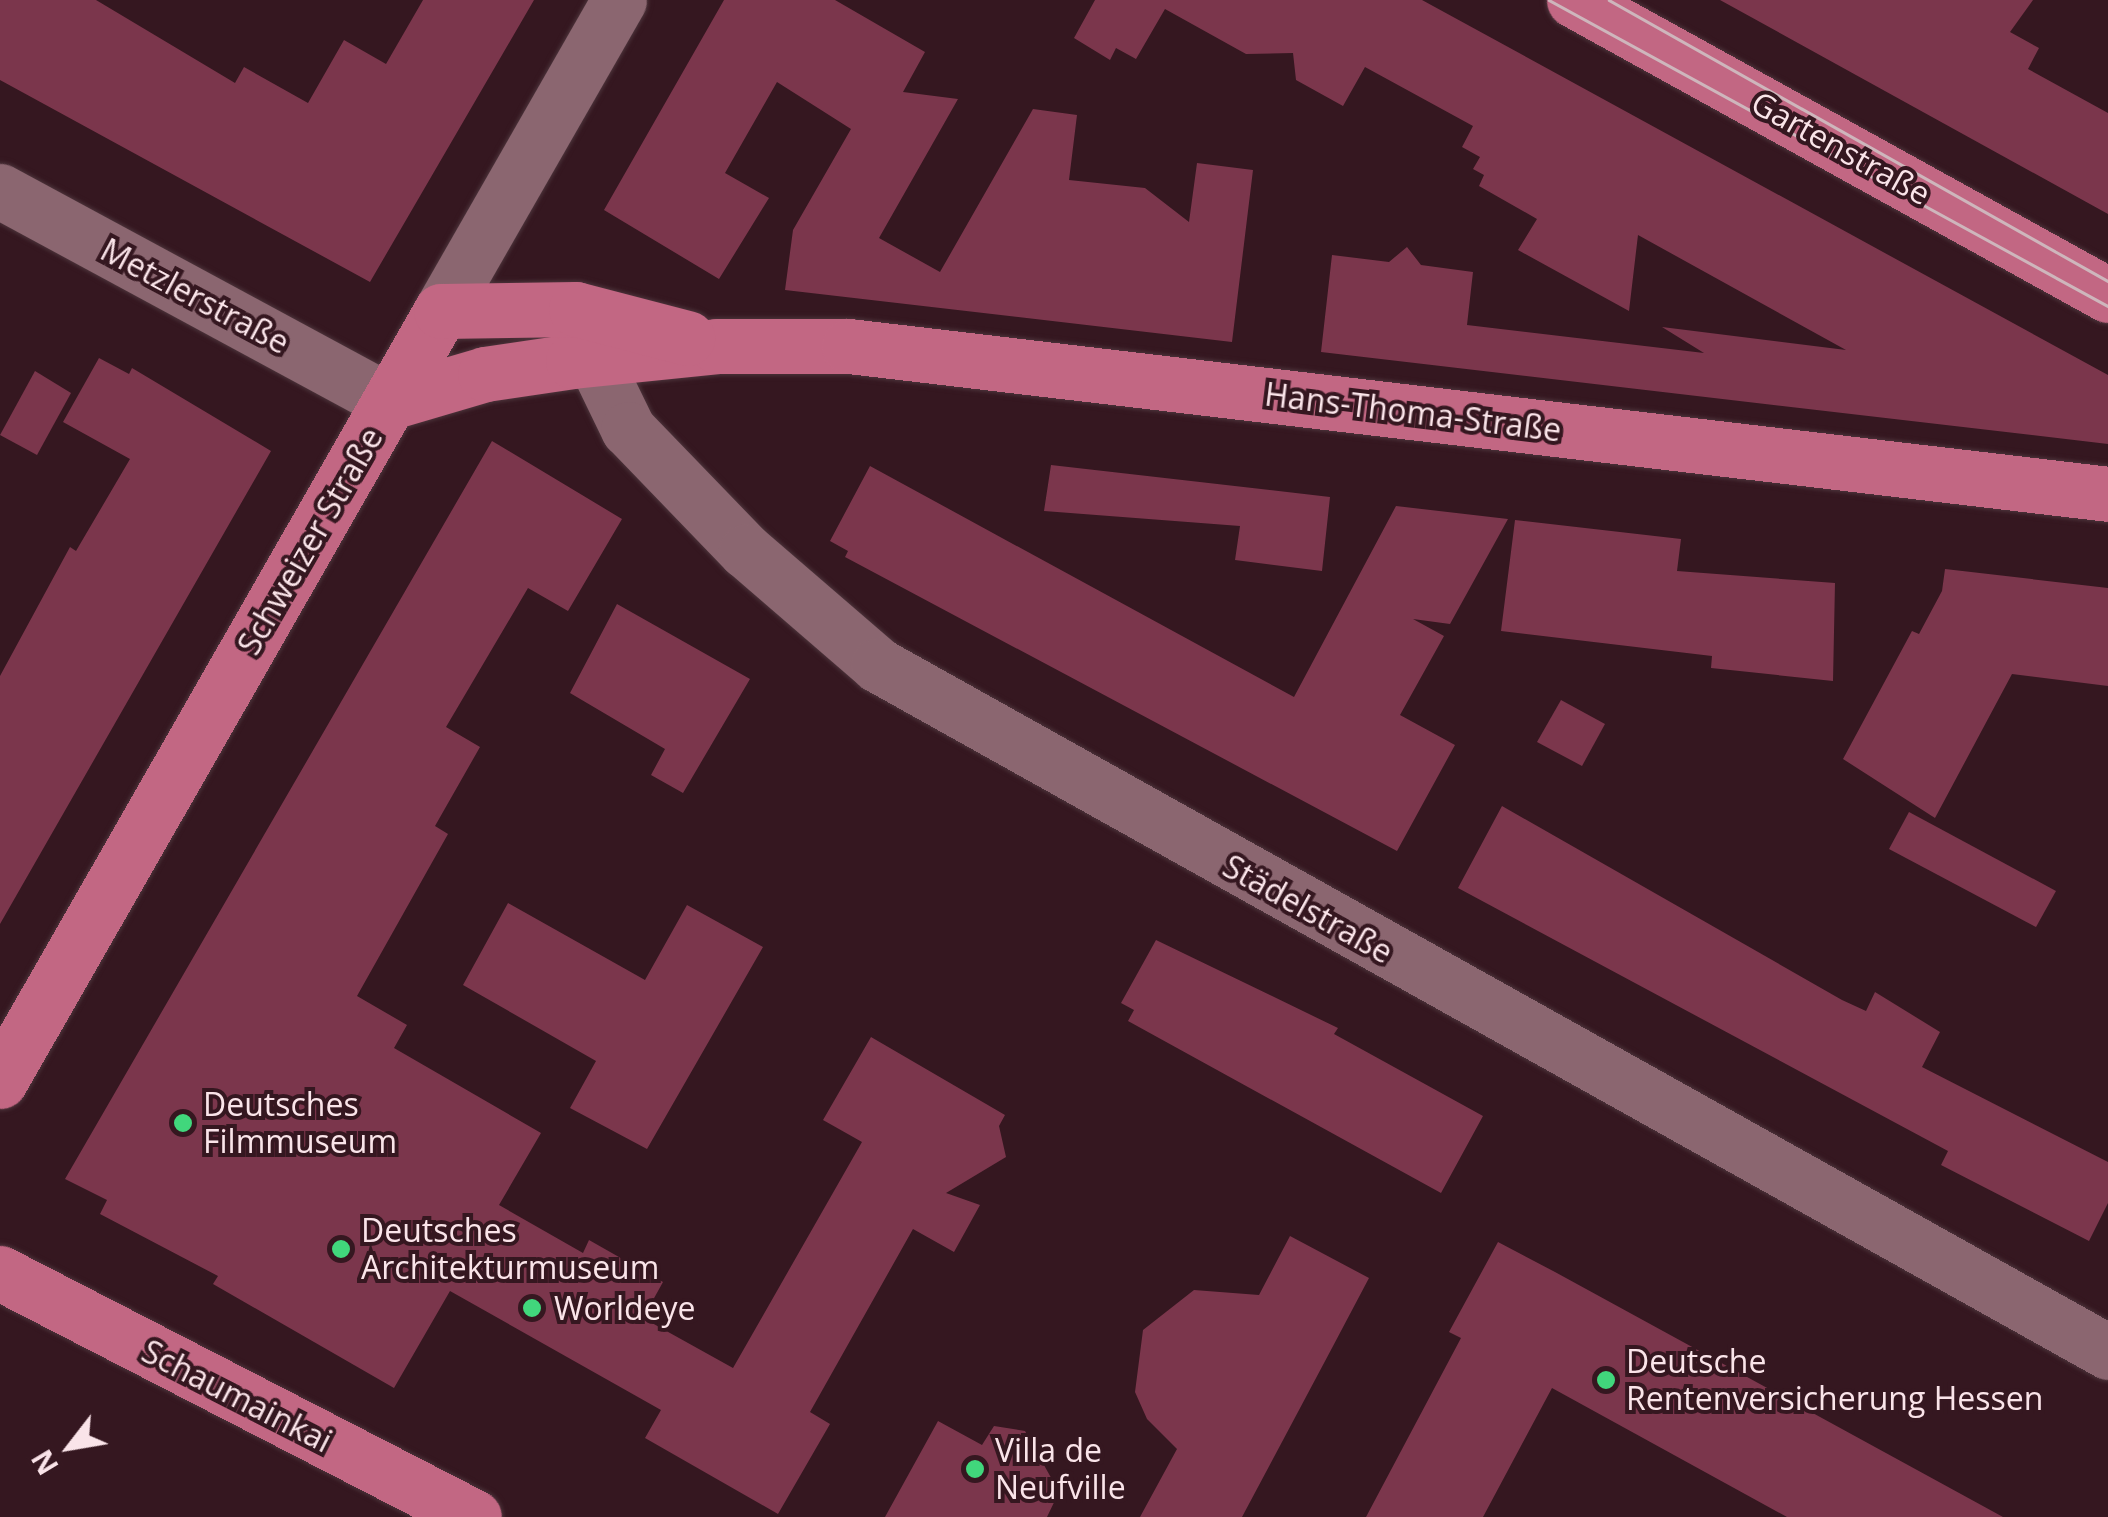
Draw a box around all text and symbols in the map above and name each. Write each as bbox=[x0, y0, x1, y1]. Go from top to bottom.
street label: Gartenstraße bbox=[1745, 83, 1937, 213]
street label: Metzlerstraße bbox=[94, 230, 296, 362]
street label: Hans-Thoma-Straße bbox=[1263, 375, 1563, 449]
street label: Schweizer Straße bbox=[230, 421, 390, 661]
street label: Städelstraße bbox=[1217, 847, 1399, 971]
place label: Deutsches Filmmuseum bbox=[203, 1086, 397, 1161]
marker: Deutsches Filmmuseum bbox=[172, 1112, 194, 1134]
place label: Deutsches Architekturmuseum bbox=[361, 1212, 659, 1287]
marker: Deutsches Architekturmuseum bbox=[330, 1238, 352, 1260]
place label: Worldeye bbox=[554, 1289, 696, 1327]
marker: Worldeye bbox=[519, 1295, 545, 1321]
street label: Schaumainkai bbox=[136, 1332, 338, 1460]
place label: Deutsche Rentenversicherung Hessen bbox=[1626, 1343, 2043, 1418]
marker: Deutsche Rentenversicherung Hessen bbox=[1595, 1369, 1617, 1391]
north arrow bbox=[20, 1397, 120, 1497]
place label: Villa de Neufville bbox=[995, 1432, 1126, 1507]
text: N bbox=[22, 1443, 66, 1482]
marker: Villa de Neufville bbox=[964, 1458, 986, 1480]

